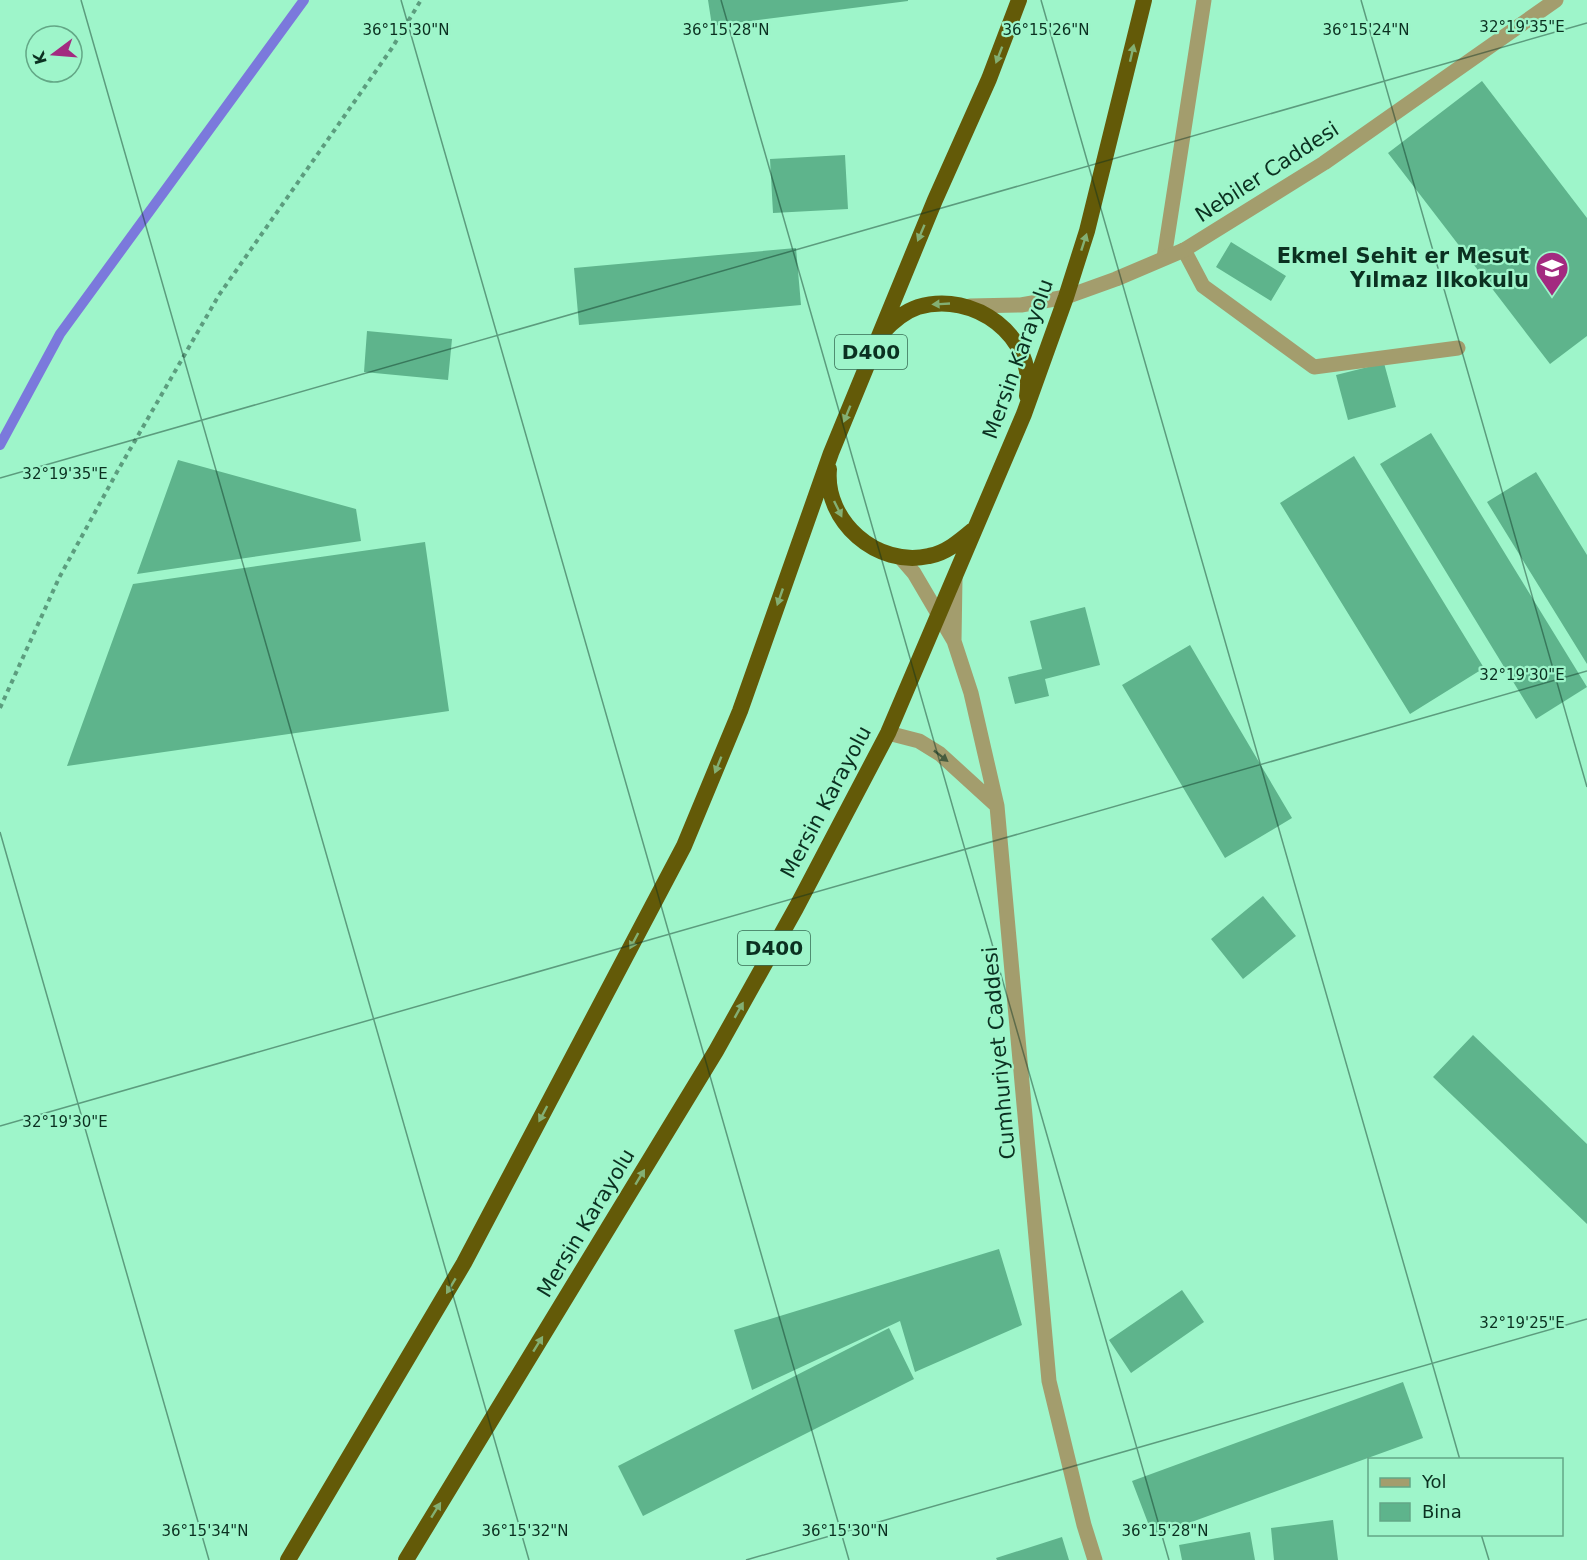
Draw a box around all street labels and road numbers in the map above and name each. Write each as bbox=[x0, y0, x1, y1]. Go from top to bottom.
street label: Nebiler Caddesi bbox=[1191, 117, 1343, 227]
street label: Mersin Karayolu bbox=[978, 276, 1058, 442]
road number: D400 bbox=[835, 335, 907, 369]
street label: Mersin Karayolu bbox=[776, 722, 876, 882]
road number: D400 bbox=[738, 931, 810, 965]
street label: Cumhuriyet Caddesi bbox=[978, 946, 1020, 1160]
street label: Mersin Karayolu bbox=[532, 1145, 640, 1301]

